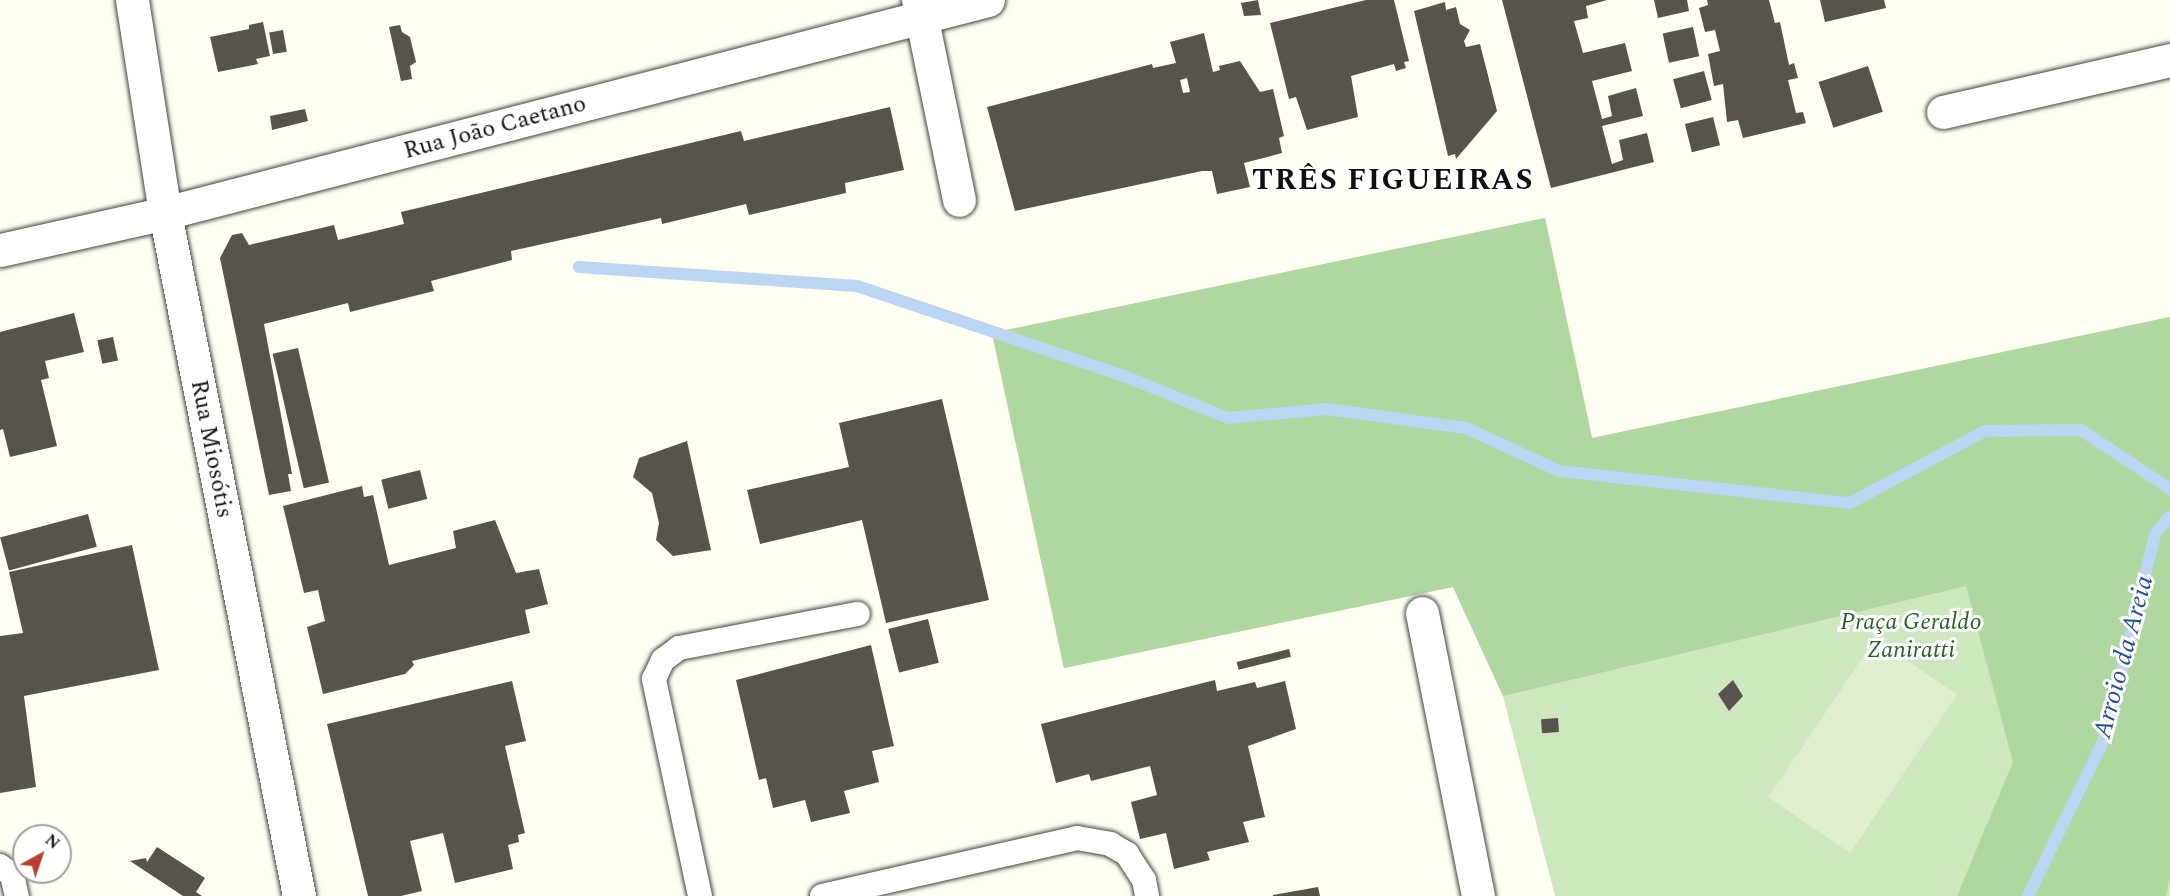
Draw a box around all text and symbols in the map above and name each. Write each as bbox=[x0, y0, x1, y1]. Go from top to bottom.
street label: Rua João Caetano bbox=[401, 90, 589, 166]
district label: TRÊS FIGUEIRAS bbox=[1252, 162, 1534, 198]
street label: Rua Miosótis bbox=[183, 377, 239, 521]
water label: Arroio da Areia bbox=[2087, 572, 2161, 742]
park label: Praça Geraldo Zaniratti bbox=[1840, 609, 1982, 665]
north arrow bbox=[12, 824, 72, 884]
text: N bbox=[40, 828, 65, 855]

